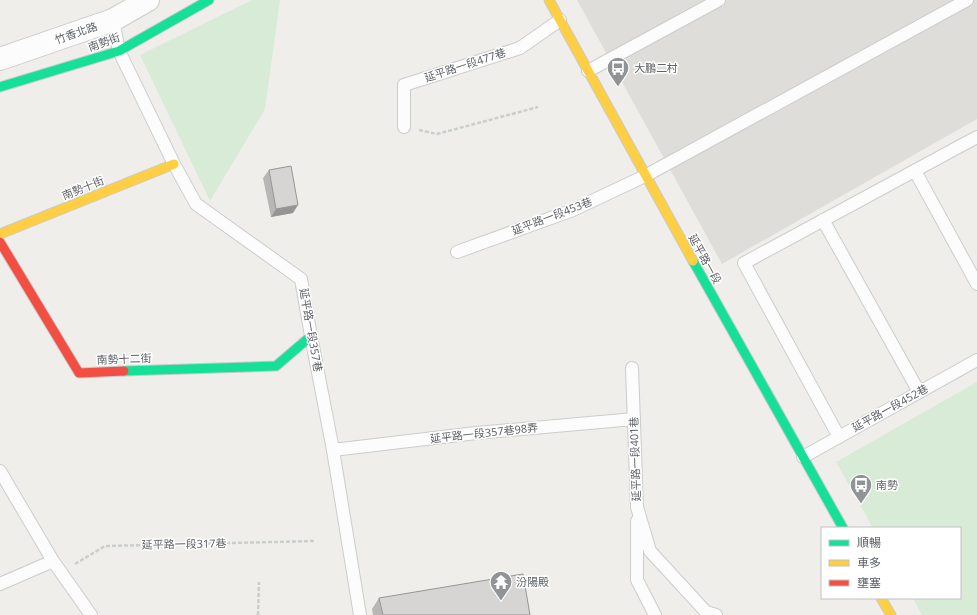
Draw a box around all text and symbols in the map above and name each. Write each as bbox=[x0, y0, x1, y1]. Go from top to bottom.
street label: 竹香北路 bbox=[53, 18, 99, 47]
street label: 南勢街 bbox=[86, 29, 122, 54]
street label: 延平路一段477巷 bbox=[422, 44, 508, 85]
bus stop icon: 大鵬二村 bbox=[605, 55, 631, 88]
place label: 大鵬二村 bbox=[634, 60, 678, 75]
street label: 南勢十街 bbox=[60, 172, 106, 203]
street label: 延平路一段453巷 bbox=[510, 193, 594, 238]
street label: 延平路一段 bbox=[686, 231, 725, 286]
street label: 延平路一段357巷 bbox=[297, 287, 326, 373]
street label: 南勢十二街 bbox=[96, 350, 152, 367]
street label: 延平路一段452巷 bbox=[849, 380, 931, 435]
street label: 延平路一段401巷 bbox=[626, 416, 643, 502]
street label: 延平路一段357巷98弄 bbox=[429, 419, 539, 446]
bus stop icon: 南勢 bbox=[848, 472, 874, 505]
place label: 南勢 bbox=[876, 477, 898, 492]
legend bbox=[821, 527, 961, 599]
text: 順暢 bbox=[857, 534, 881, 551]
street label: 延平路一段317巷 bbox=[141, 535, 227, 552]
text: 車多 bbox=[857, 554, 881, 571]
temple icon: 汾陽殿 bbox=[488, 569, 514, 602]
place label: 汾陽殿 bbox=[516, 574, 549, 589]
text: 壅塞 bbox=[857, 574, 881, 591]

